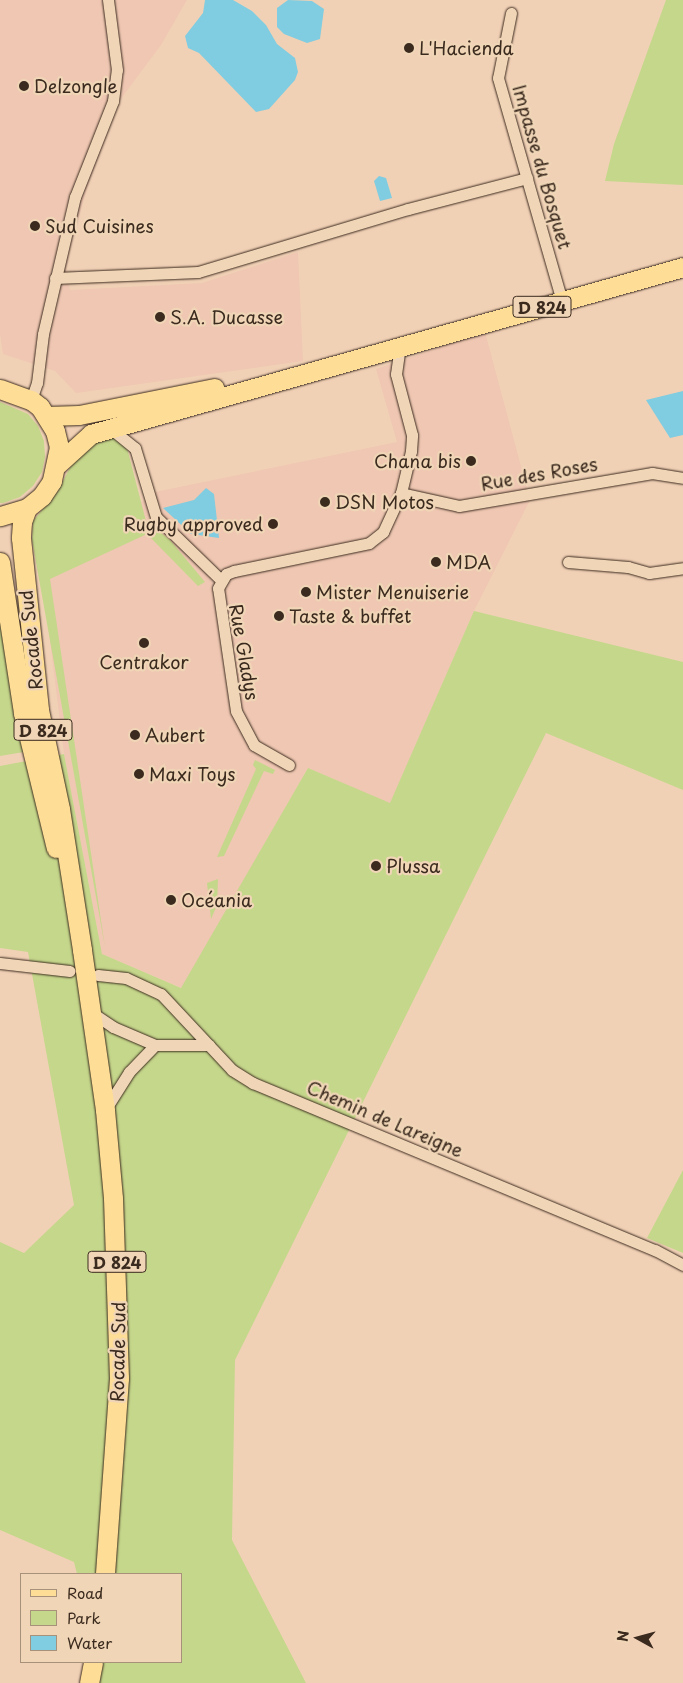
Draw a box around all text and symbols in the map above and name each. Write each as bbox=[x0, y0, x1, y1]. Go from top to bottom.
place label: L'Hacienda bbox=[419, 37, 514, 59]
marker: L'Hacienda bbox=[403, 42, 415, 54]
place label: Delzongle bbox=[34, 75, 118, 97]
marker: Delzongle bbox=[18, 80, 30, 92]
street label: Impasse du Bosquet bbox=[508, 81, 576, 253]
place label: Sud Cuisines bbox=[45, 215, 154, 237]
marker: Sud Cuisines bbox=[29, 220, 41, 232]
road number: D 824 bbox=[512, 294, 572, 320]
place label: S.A. Ducasse bbox=[170, 306, 284, 328]
marker: S.A. Ducasse bbox=[154, 311, 166, 323]
place label: Chana bis bbox=[374, 450, 461, 472]
street label: Rue des Roses bbox=[478, 453, 600, 495]
marker: Chana bis bbox=[465, 455, 477, 467]
place label: DSN Motos bbox=[335, 491, 432, 513]
marker: DSN Motos bbox=[319, 496, 331, 508]
place label: Rugby approved bbox=[124, 513, 263, 535]
marker: Rugby approved bbox=[267, 518, 279, 530]
place label: MDA bbox=[446, 551, 491, 573]
marker: MDA bbox=[430, 556, 442, 568]
place label: Mister Menuiserie bbox=[316, 581, 471, 603]
marker: Mister Menuiserie bbox=[300, 586, 312, 598]
street label: Rocade Sud bbox=[15, 589, 47, 691]
street label: Rue Gladys bbox=[225, 601, 263, 703]
place label: Taste & buffet bbox=[289, 605, 412, 627]
marker: Taste & buffet bbox=[273, 610, 285, 622]
marker: Centrakor bbox=[138, 637, 150, 649]
place label: Centrakor bbox=[99, 651, 189, 673]
road number: D 824 bbox=[13, 716, 73, 744]
place label: Aubert bbox=[145, 724, 205, 746]
marker: Aubert bbox=[129, 729, 141, 741]
place label: Maxi Toys bbox=[149, 763, 237, 785]
marker: Maxi Toys bbox=[133, 768, 145, 780]
place label: Plussa bbox=[386, 855, 440, 877]
marker: Plussa bbox=[370, 860, 382, 872]
place label: Océania bbox=[181, 889, 252, 911]
marker: Océania bbox=[165, 894, 177, 906]
street label: Chemin de Lareigne bbox=[302, 1076, 468, 1162]
road number: D 824 bbox=[87, 1248, 147, 1276]
street label: Rocade Sud bbox=[106, 1302, 130, 1402]
legend bbox=[20, 1573, 182, 1663]
text: Road bbox=[67, 1581, 103, 1604]
text: Park bbox=[67, 1606, 101, 1629]
north arrow bbox=[613, 1613, 663, 1663]
text: N bbox=[612, 1629, 634, 1643]
text: Water bbox=[67, 1631, 112, 1654]

